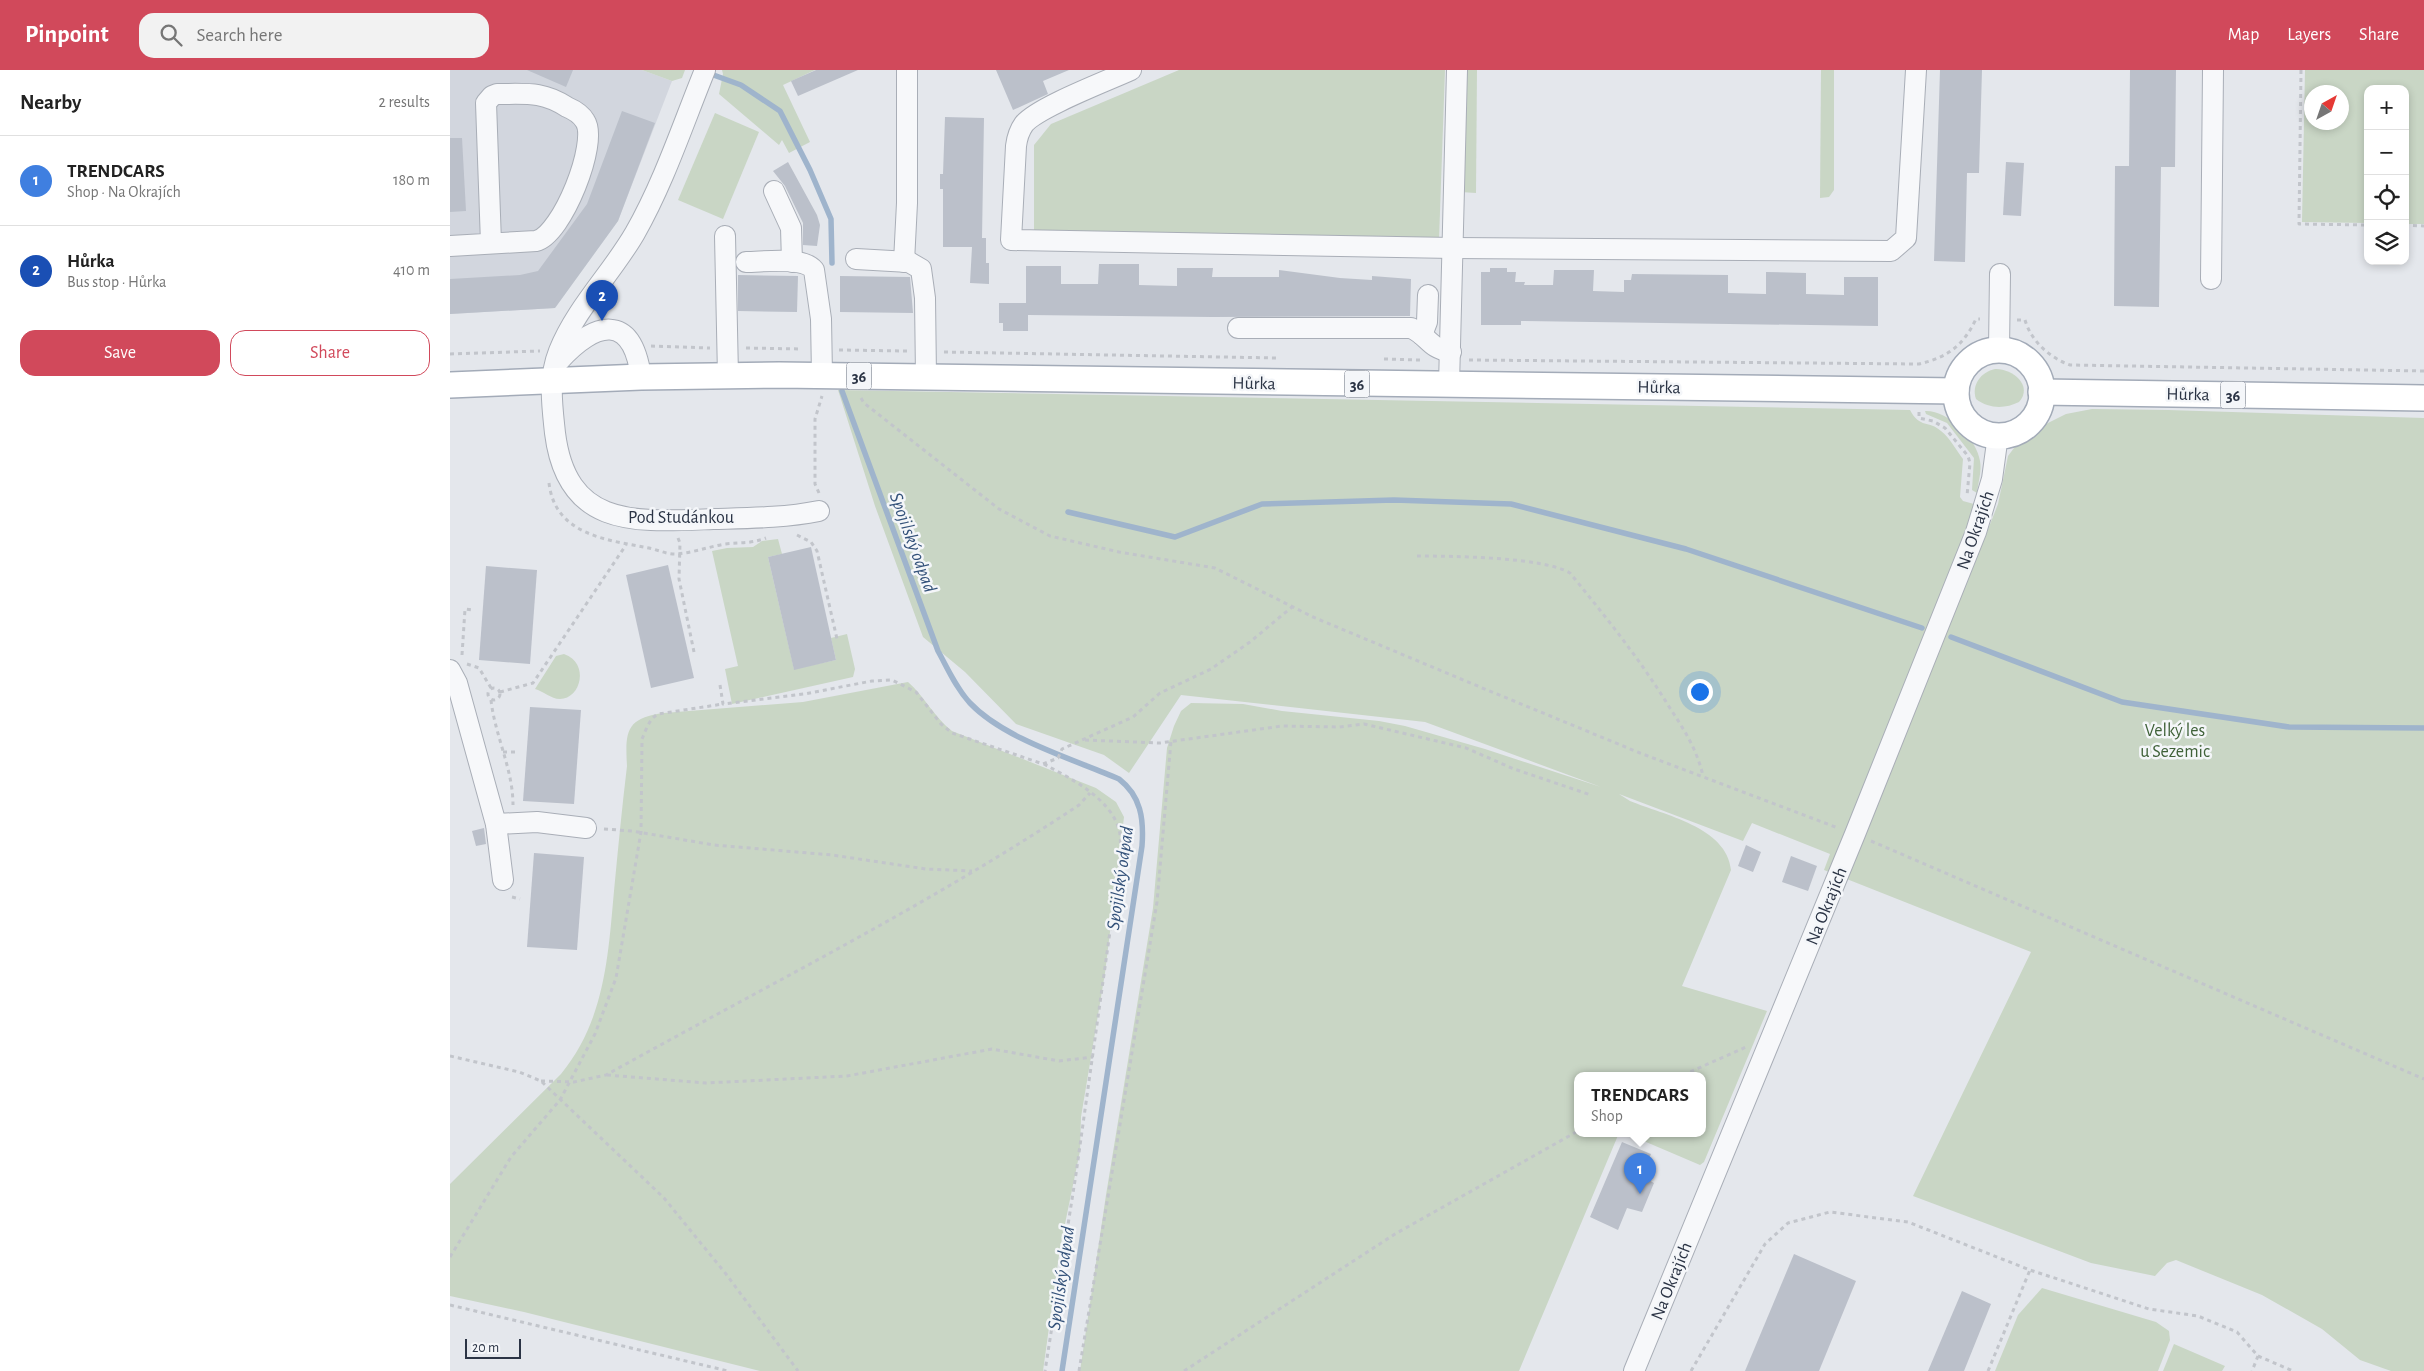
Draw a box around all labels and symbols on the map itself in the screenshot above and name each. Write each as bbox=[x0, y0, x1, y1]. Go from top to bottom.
north arrow bbox=[2304, 85, 2349, 130]
pin: 2 bbox=[586, 280, 618, 321]
road number: 36 bbox=[846, 362, 872, 390]
road number: 36 bbox=[1344, 370, 1370, 398]
street label: Hůrka bbox=[1232, 375, 1276, 393]
street label: Hůrka bbox=[1637, 379, 1681, 397]
road number: 36 bbox=[2220, 382, 2246, 408]
street label: Hůrka bbox=[2166, 386, 2210, 404]
street label: Na Okrajích bbox=[1954, 489, 1998, 572]
water label: Spojilský odpad bbox=[886, 490, 940, 595]
street label: Pod Studánkou bbox=[628, 509, 734, 527]
your location bbox=[1687, 679, 1713, 705]
park label: Velký les u Sezemic bbox=[2140, 722, 2210, 761]
water label: Spojilský odpad bbox=[1104, 825, 1137, 931]
street label: Na Okrajích bbox=[1803, 865, 1851, 948]
pin: 1 bbox=[1624, 1153, 1656, 1194]
water label: Spojilský odpad bbox=[1045, 1225, 1078, 1331]
street label: Na Okrajích bbox=[1648, 1240, 1696, 1323]
scale bar bbox=[465, 1336, 521, 1359]

